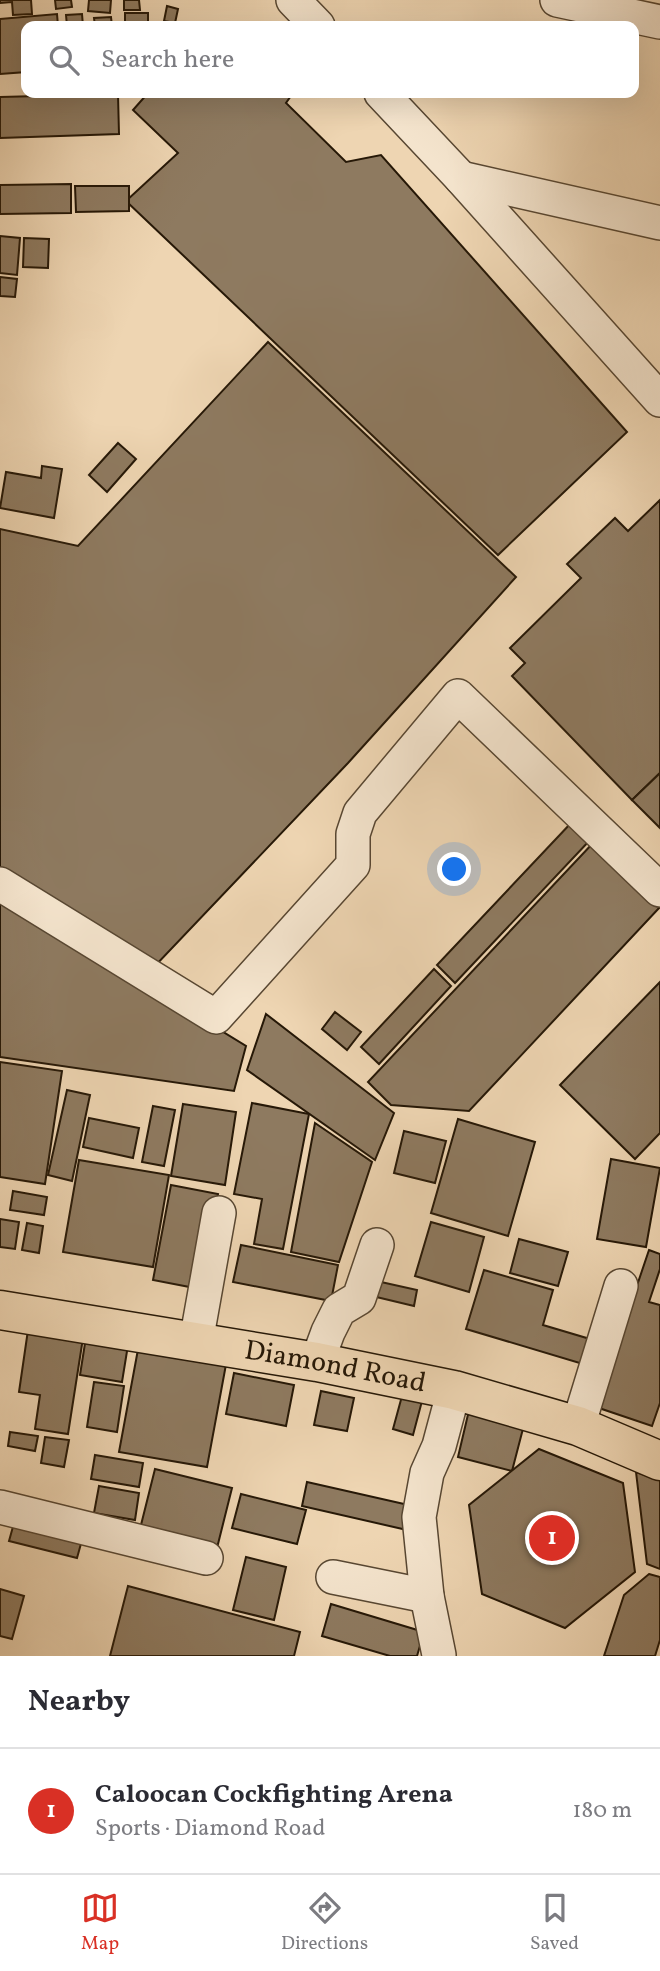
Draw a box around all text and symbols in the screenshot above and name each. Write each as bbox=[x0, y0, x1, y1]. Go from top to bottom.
search box bbox=[21, 21, 639, 98]
icon: search bbox=[45, 41, 83, 79]
text: Search here bbox=[101, 42, 234, 78]
your location bbox=[437, 852, 471, 886]
street label: Diamond Road bbox=[242, 1331, 429, 1403]
pin: 1 bbox=[529, 1512, 575, 1564]
text: Nearby bbox=[28, 1681, 130, 1723]
text: Caloocan Cockfighting Arena bbox=[95, 1777, 453, 1813]
text: 1 bbox=[46, 1795, 56, 1827]
text: 180 m bbox=[573, 1795, 632, 1827]
text: Sports · Diamond Road bbox=[95, 1813, 325, 1845]
tab: Map bbox=[81, 1889, 119, 1957]
tab: Directions bbox=[281, 1889, 368, 1957]
tab: Saved bbox=[530, 1889, 579, 1957]

